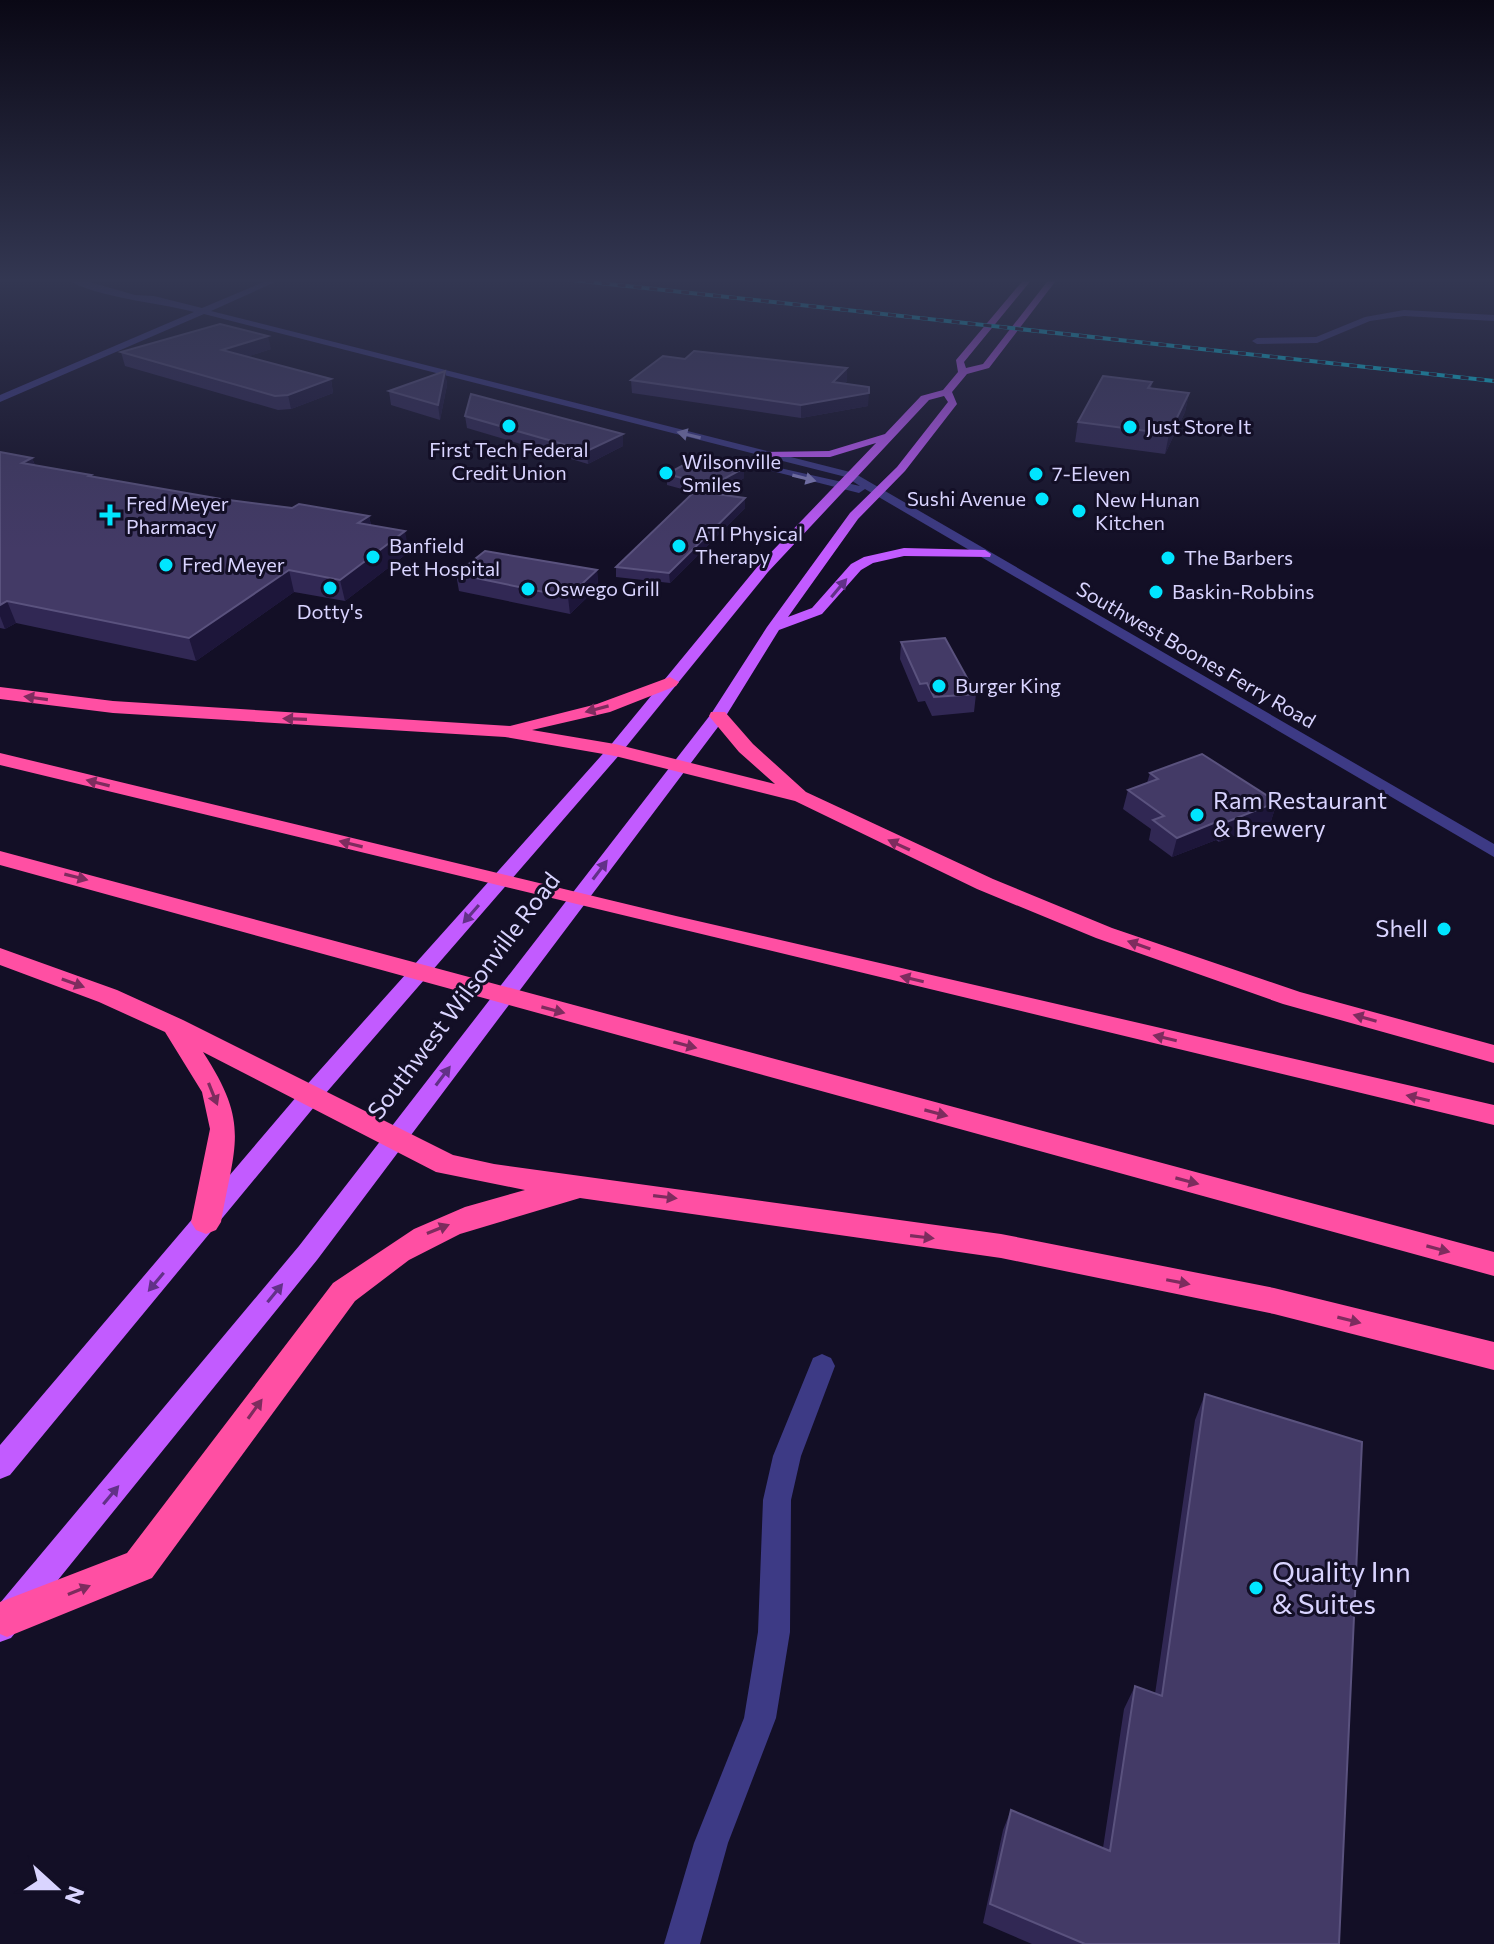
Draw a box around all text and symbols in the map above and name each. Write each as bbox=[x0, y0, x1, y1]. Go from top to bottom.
place label: Just Store It bbox=[1146, 414, 1251, 438]
marker: First Tech Federal Credit Union bbox=[500, 417, 518, 435]
marker: Just Store It bbox=[1121, 418, 1139, 436]
one-way arrow bbox=[676, 428, 701, 440]
place label: First Tech Federal Credit Union bbox=[429, 437, 589, 484]
place label: Wilsonville Smiles bbox=[682, 449, 781, 496]
place label: 7-Eleven bbox=[1052, 461, 1130, 485]
marker: Wilsonville Smiles bbox=[657, 464, 675, 482]
marker: 7-Eleven bbox=[1027, 465, 1045, 483]
one-way arrow bbox=[791, 472, 816, 484]
place label: Sushi Avenue bbox=[907, 486, 1026, 510]
place label: New Hunan Kitchen bbox=[1095, 487, 1200, 534]
marker: Sushi Avenue bbox=[1033, 490, 1051, 508]
place label: Fred Meyer Pharmacy bbox=[126, 491, 229, 538]
marker: New Hunan Kitchen bbox=[1070, 502, 1088, 520]
marker: Fred Meyer Pharmacy bbox=[101, 506, 119, 524]
place label: ATI Physical Therapy bbox=[695, 521, 803, 568]
place label: Banfield Pet Hospital bbox=[389, 533, 500, 580]
marker: ATI Physical Therapy bbox=[670, 537, 688, 555]
place label: The Barbers bbox=[1184, 545, 1293, 569]
marker: Banfield Pet Hospital bbox=[364, 548, 382, 566]
marker: The Barbers bbox=[1159, 549, 1177, 567]
place label: Fred Meyer bbox=[182, 552, 285, 576]
marker: Fred Meyer bbox=[157, 556, 175, 574]
place label: Oswego Grill bbox=[544, 576, 660, 600]
street label: Southwest Boones Ferry Road bbox=[1073, 576, 1320, 732]
one-way arrow bbox=[830, 578, 847, 598]
marker: Dotty's bbox=[321, 579, 339, 597]
place label: Baskin-Robbins bbox=[1172, 579, 1314, 603]
marker: Oswego Grill bbox=[519, 580, 537, 598]
marker: Baskin-Robbins bbox=[1147, 583, 1165, 601]
place label: Dotty's bbox=[297, 599, 363, 623]
place label: Burger King bbox=[955, 673, 1061, 697]
marker: Burger King bbox=[930, 677, 948, 695]
one-way arrow bbox=[23, 691, 48, 704]
one-way arrow bbox=[584, 703, 608, 716]
one-way arrow bbox=[282, 712, 307, 725]
one-way arrow bbox=[85, 776, 110, 788]
place label: Ram Restaurant & Brewery bbox=[1213, 785, 1387, 842]
marker: Ram Restaurant & Brewery bbox=[1188, 806, 1206, 824]
one-way arrow bbox=[338, 837, 363, 850]
one-way arrow bbox=[888, 838, 911, 852]
one-way arrow bbox=[592, 860, 608, 880]
street label: Southwest Wilsonville Road bbox=[361, 866, 565, 1124]
one-way arrow bbox=[63, 871, 88, 883]
one-way arrow bbox=[462, 904, 480, 923]
place label: Shell bbox=[1375, 913, 1428, 942]
marker: Shell bbox=[1435, 920, 1453, 938]
one-way arrow bbox=[1127, 939, 1151, 951]
one-way arrow bbox=[899, 972, 924, 985]
one-way arrow bbox=[61, 977, 85, 990]
one-way arrow bbox=[541, 1004, 566, 1016]
one-way arrow bbox=[1353, 1011, 1377, 1024]
one-way arrow bbox=[1152, 1031, 1177, 1044]
one-way arrow bbox=[672, 1040, 697, 1052]
one-way arrow bbox=[434, 1066, 450, 1086]
one-way arrow bbox=[207, 1082, 220, 1105]
one-way arrow bbox=[1405, 1091, 1430, 1103]
one-way arrow bbox=[924, 1107, 948, 1120]
one-way arrow bbox=[1175, 1175, 1199, 1188]
one-way arrow bbox=[653, 1191, 678, 1204]
one-way arrow bbox=[426, 1222, 450, 1235]
one-way arrow bbox=[910, 1230, 935, 1243]
one-way arrow bbox=[1425, 1243, 1450, 1255]
one-way arrow bbox=[148, 1271, 165, 1291]
one-way arrow bbox=[1165, 1276, 1190, 1288]
one-way arrow bbox=[267, 1283, 283, 1303]
one-way arrow bbox=[1337, 1314, 1362, 1326]
one-way arrow bbox=[247, 1398, 263, 1419]
one-way arrow bbox=[102, 1485, 119, 1505]
place label: Quality Inn & Suites bbox=[1272, 1554, 1411, 1620]
marker: Quality Inn & Suites bbox=[1247, 1579, 1265, 1597]
one-way arrow bbox=[67, 1583, 91, 1596]
north arrow bbox=[16, 1848, 96, 1928]
text: N bbox=[60, 1883, 91, 1908]

